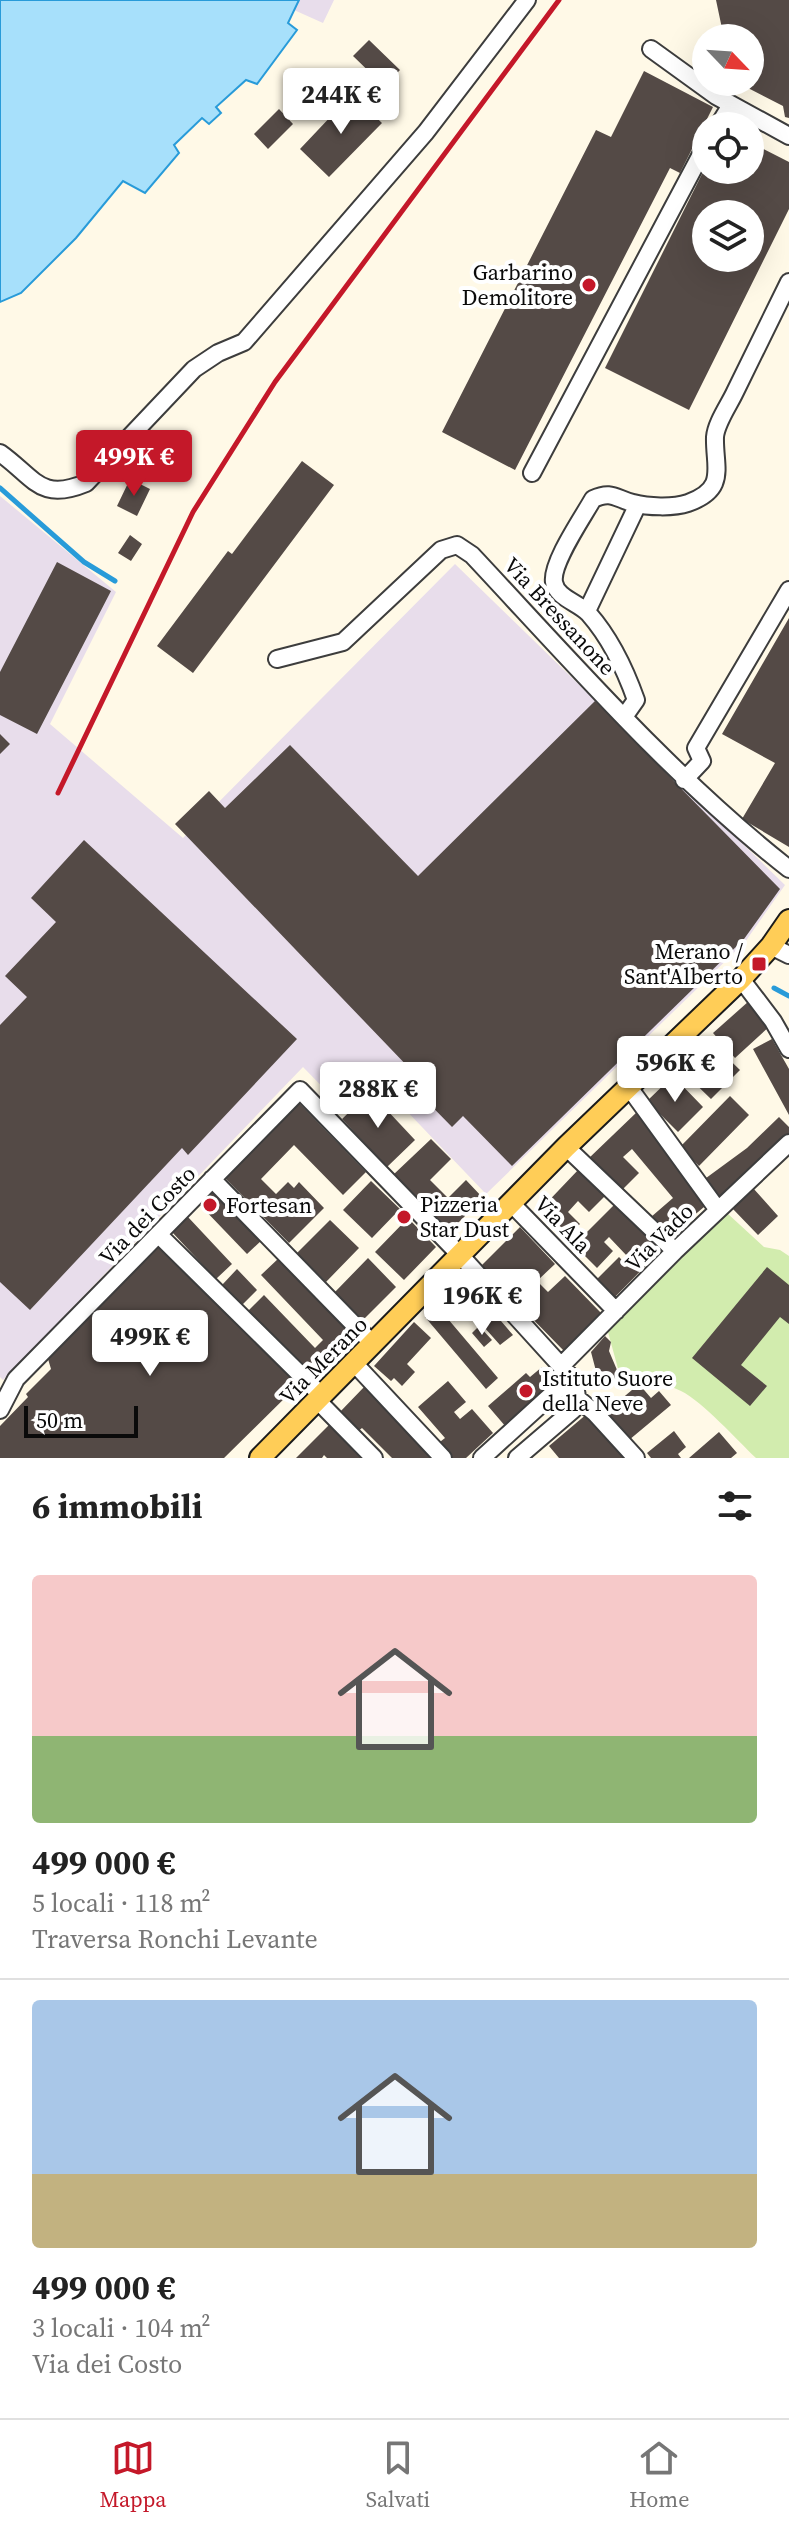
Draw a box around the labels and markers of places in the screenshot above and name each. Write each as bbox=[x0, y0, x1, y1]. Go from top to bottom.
pin: 244K € bbox=[276, 68, 406, 136]
place label: Garbarino Demolitore bbox=[462, 257, 573, 312]
marker: Garbarino Demolitore bbox=[580, 276, 598, 294]
pin: 499K € bbox=[69, 430, 199, 498]
place label: Merano / Sant'Alberto bbox=[624, 936, 744, 991]
marker: Merano / Sant'Alberto bbox=[750, 955, 768, 973]
pin: 596K € bbox=[610, 1036, 740, 1104]
pin: 288K € bbox=[313, 1062, 443, 1130]
place label: Pizzeria Star Dust bbox=[420, 1189, 510, 1244]
place label: Fortesan bbox=[226, 1190, 312, 1220]
marker: Fortesan bbox=[201, 1196, 219, 1214]
marker: Pizzeria Star Dust bbox=[395, 1208, 413, 1226]
pin: 196K € bbox=[417, 1269, 547, 1337]
pin: 499K € bbox=[85, 1310, 215, 1378]
place label: Istituto Suore della Neve bbox=[542, 1363, 673, 1418]
marker: Istituto Suore della Neve bbox=[517, 1382, 535, 1400]

